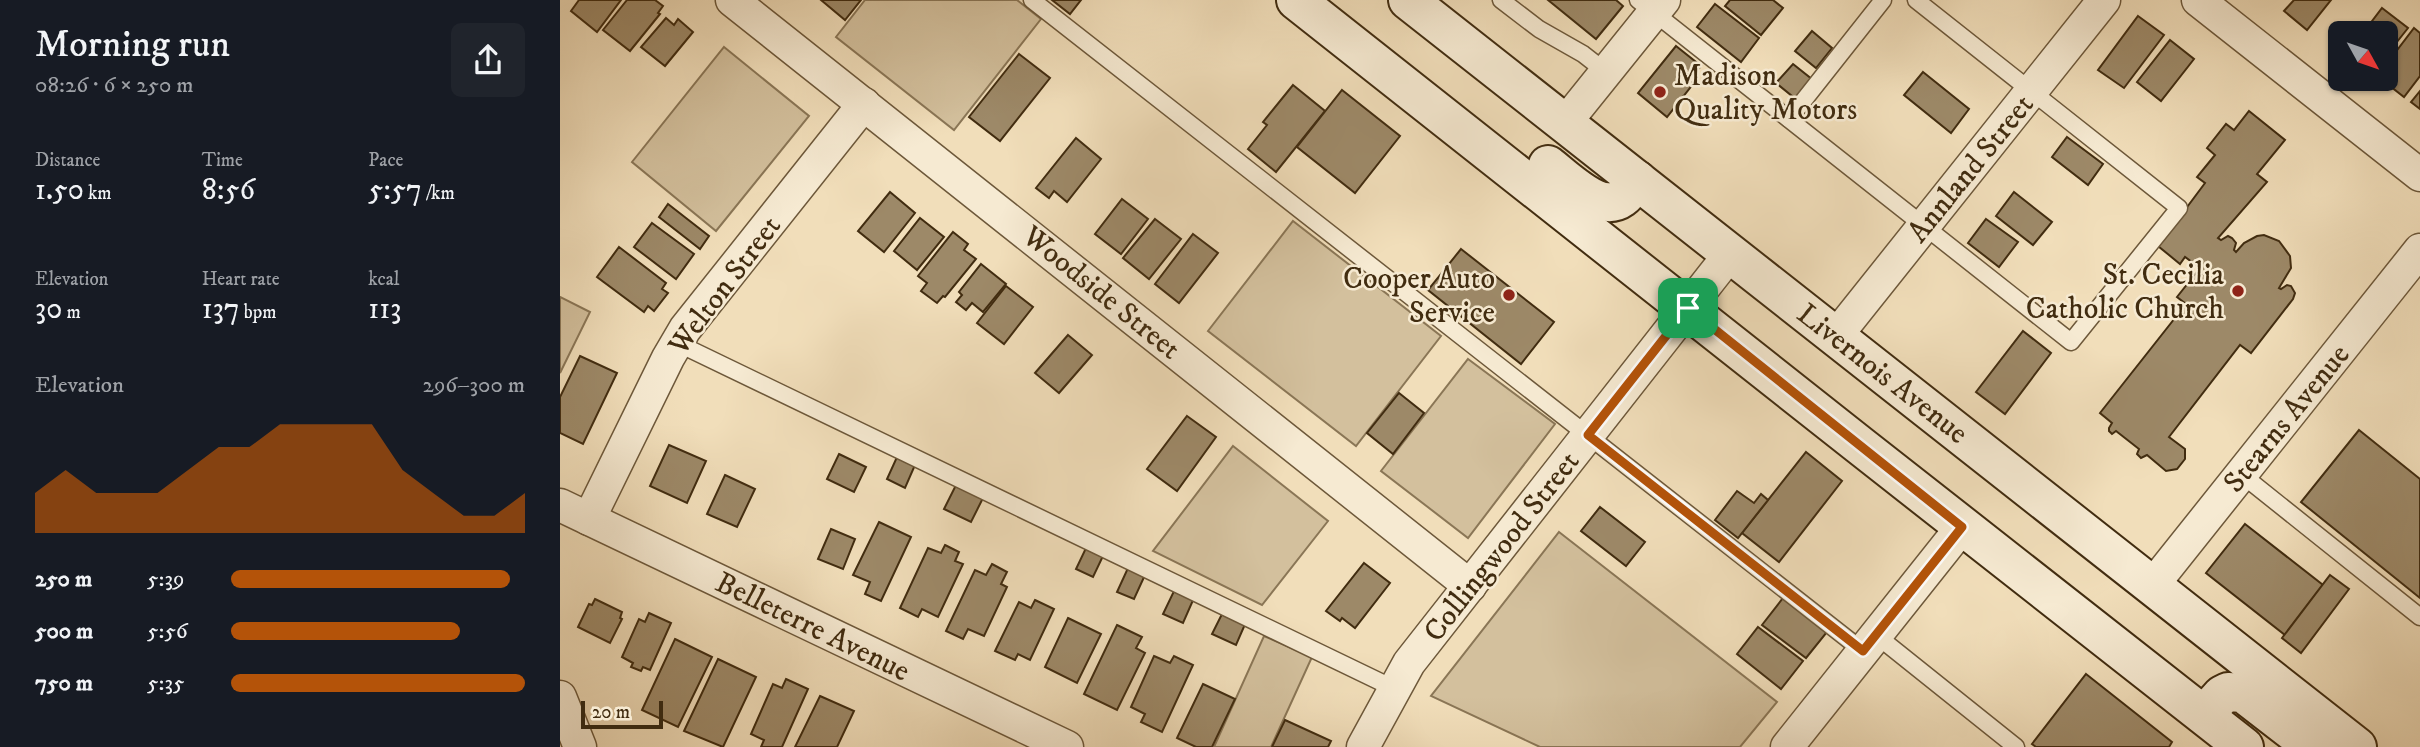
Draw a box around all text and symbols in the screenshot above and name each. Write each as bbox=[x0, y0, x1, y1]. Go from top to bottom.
text: Morning run bbox=[35, 21, 230, 69]
north arrow bbox=[2328, 21, 2398, 91]
map controls bbox=[2328, 21, 2398, 91]
button: share bbox=[451, 23, 525, 97]
place label: Madison Quality Motors bbox=[1674, 58, 1857, 129]
text: 08:26 · 6 × 250 m bbox=[35, 71, 194, 100]
marker: Madison Quality Motors bbox=[1652, 84, 1668, 100]
street label: Annland Street bbox=[1900, 87, 2042, 251]
text: Distance bbox=[35, 149, 100, 172]
text: Time bbox=[202, 149, 243, 172]
text: Pace bbox=[368, 149, 403, 172]
text: 1.50 bbox=[35, 172, 84, 209]
text: 8:56 bbox=[202, 172, 255, 209]
text: 5:57 bbox=[368, 172, 422, 209]
text: km bbox=[84, 182, 112, 205]
text: /km bbox=[422, 182, 455, 205]
street label: Welton Street bbox=[660, 209, 790, 364]
street label: Woodside Street bbox=[1014, 218, 1188, 368]
place label: St. Cecilia Catholic Church bbox=[2026, 257, 2224, 328]
place label: Cooper Auto Service bbox=[1343, 261, 1495, 332]
text: Elevation bbox=[35, 268, 109, 291]
text: Heart rate bbox=[202, 268, 280, 291]
text: kcal bbox=[368, 268, 400, 291]
pin bbox=[1658, 278, 1718, 338]
marker: St. Cecilia Catholic Church bbox=[2230, 283, 2246, 299]
marker: Cooper Auto Service bbox=[1501, 287, 1517, 303]
icon: arrive bbox=[1669, 289, 1707, 327]
text: 30 bbox=[35, 291, 62, 328]
text: 137 bbox=[202, 291, 240, 328]
text: 113 bbox=[368, 291, 402, 328]
street label: Livernois Avenue bbox=[1789, 296, 1975, 452]
text: m bbox=[62, 301, 81, 324]
text: bpm bbox=[240, 301, 276, 324]
street label: Stearns Avenue bbox=[2216, 337, 2358, 501]
text: Elevation bbox=[35, 371, 124, 400]
text: 296–300 m bbox=[423, 371, 525, 400]
street label: Collingwood Street bbox=[1416, 444, 1588, 650]
street label: Belleterre Avenue bbox=[709, 564, 915, 690]
text: 250 m bbox=[35, 565, 92, 594]
text: 5:39 bbox=[147, 565, 185, 594]
text: 500 m bbox=[35, 617, 93, 646]
text: 5:56 bbox=[147, 617, 188, 646]
text: 750 m bbox=[35, 669, 93, 698]
text: 5:35 bbox=[147, 669, 184, 698]
scale bar bbox=[581, 698, 663, 730]
text: 20 m bbox=[592, 701, 630, 724]

